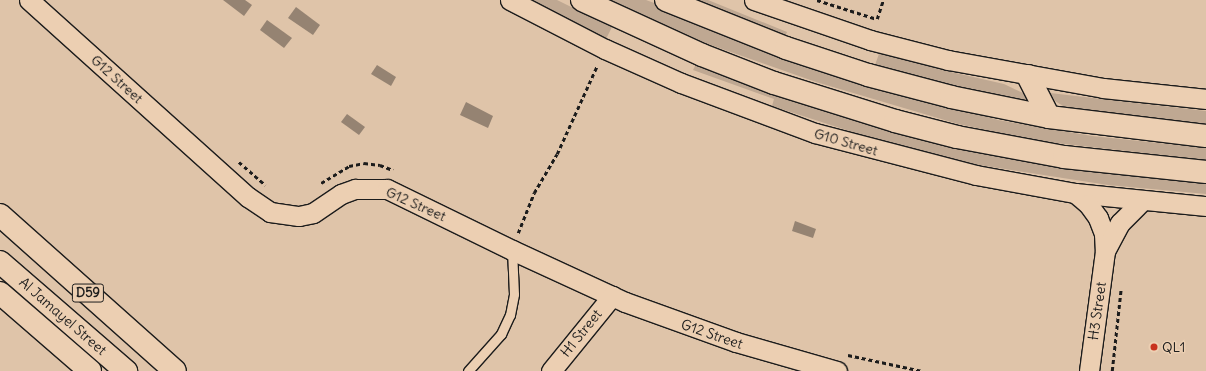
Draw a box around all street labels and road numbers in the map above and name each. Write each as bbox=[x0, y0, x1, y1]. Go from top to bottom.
street label: G12 Street bbox=[88, 51, 146, 107]
street label: G10 Street bbox=[812, 125, 880, 159]
street label: G12 Street bbox=[383, 183, 449, 225]
street label: Al Jamayel Street bbox=[16, 274, 110, 358]
street label: H3 Street bbox=[1085, 281, 1109, 341]
road number: D59 bbox=[71, 282, 105, 304]
street label: H1 Street bbox=[557, 306, 605, 360]
street label: G12 Street bbox=[679, 316, 745, 352]

